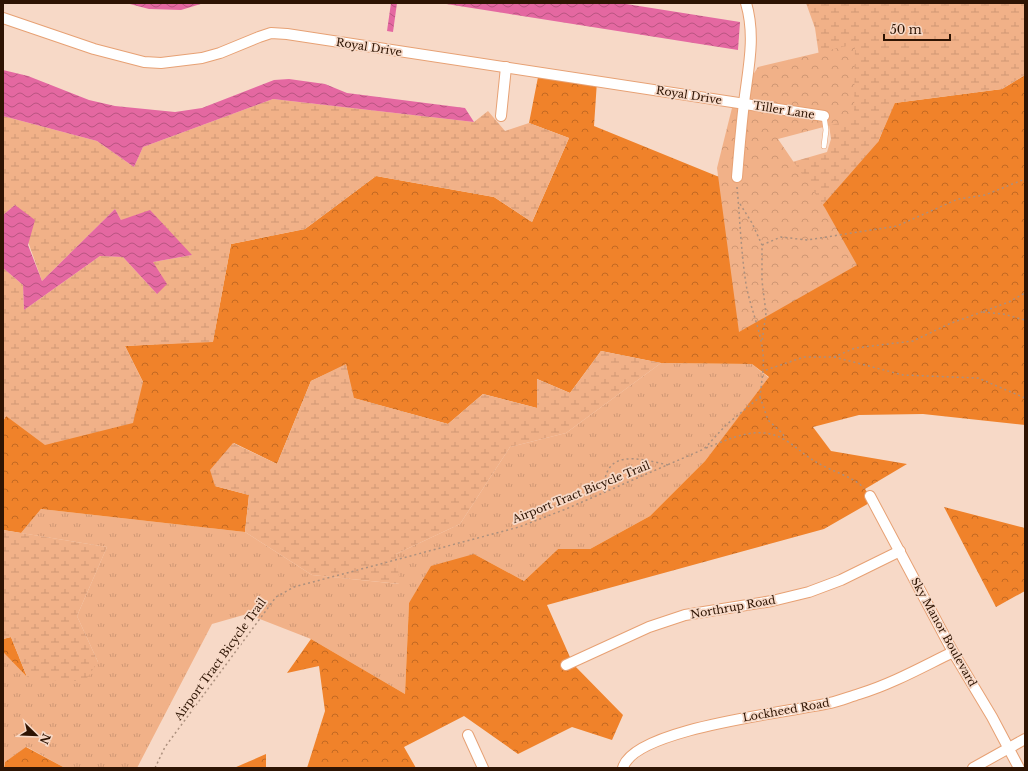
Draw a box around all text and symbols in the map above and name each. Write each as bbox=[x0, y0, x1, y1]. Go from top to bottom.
scale bar bbox=[884, 16, 950, 42]
text: 50 m bbox=[890, 22, 922, 37]
street label: Royal Drive bbox=[335, 35, 403, 59]
street label: Royal Drive bbox=[655, 83, 723, 107]
street label: Tiller Lane bbox=[752, 98, 816, 122]
street label: Airport Tract Bicycle Trail bbox=[509, 458, 652, 526]
street label: Sky Manor Boulevard bbox=[908, 575, 980, 690]
street label: Northrup Road bbox=[689, 593, 777, 621]
street label: Airport Tract Bicycle Trail bbox=[171, 595, 269, 723]
street label: Lockheed Road bbox=[742, 695, 831, 725]
north arrow bbox=[16, 715, 56, 755]
text: N bbox=[36, 731, 54, 747]

